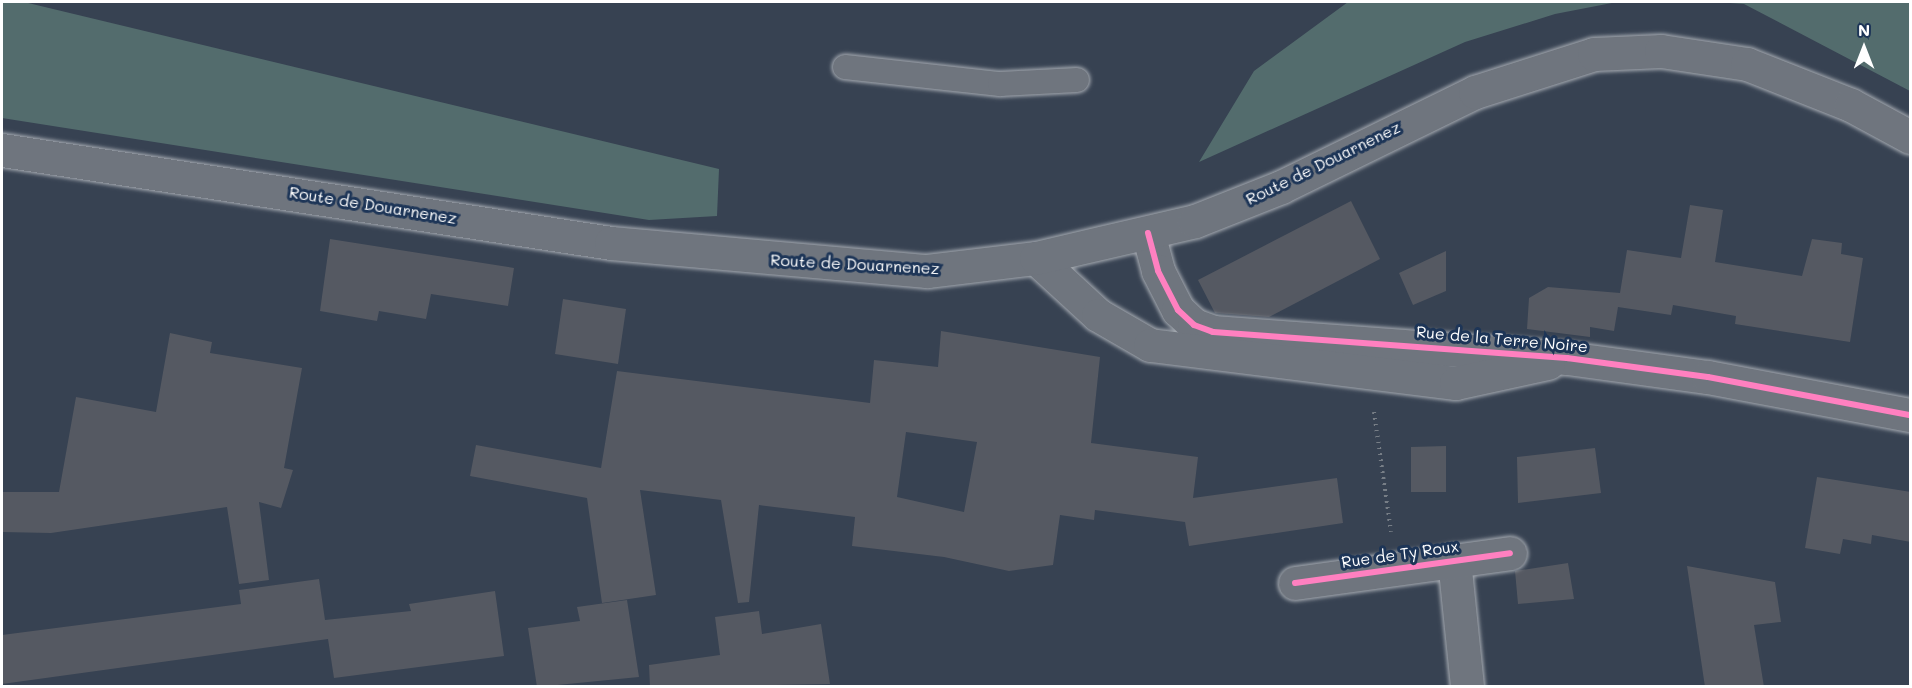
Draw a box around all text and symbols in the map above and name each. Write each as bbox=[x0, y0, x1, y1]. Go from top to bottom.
north arrow bbox=[1834, 18, 1894, 78]
text: N bbox=[1858, 19, 1870, 40]
street label: Route de Douarnenez bbox=[1243, 117, 1403, 209]
street label: Route de Douarnenez bbox=[288, 182, 458, 228]
street label: Route de Douarnenez bbox=[770, 250, 940, 278]
street label: Rue de la Terre Noire bbox=[1415, 322, 1589, 356]
street label: Rue de Ty Roux bbox=[1340, 536, 1460, 572]

